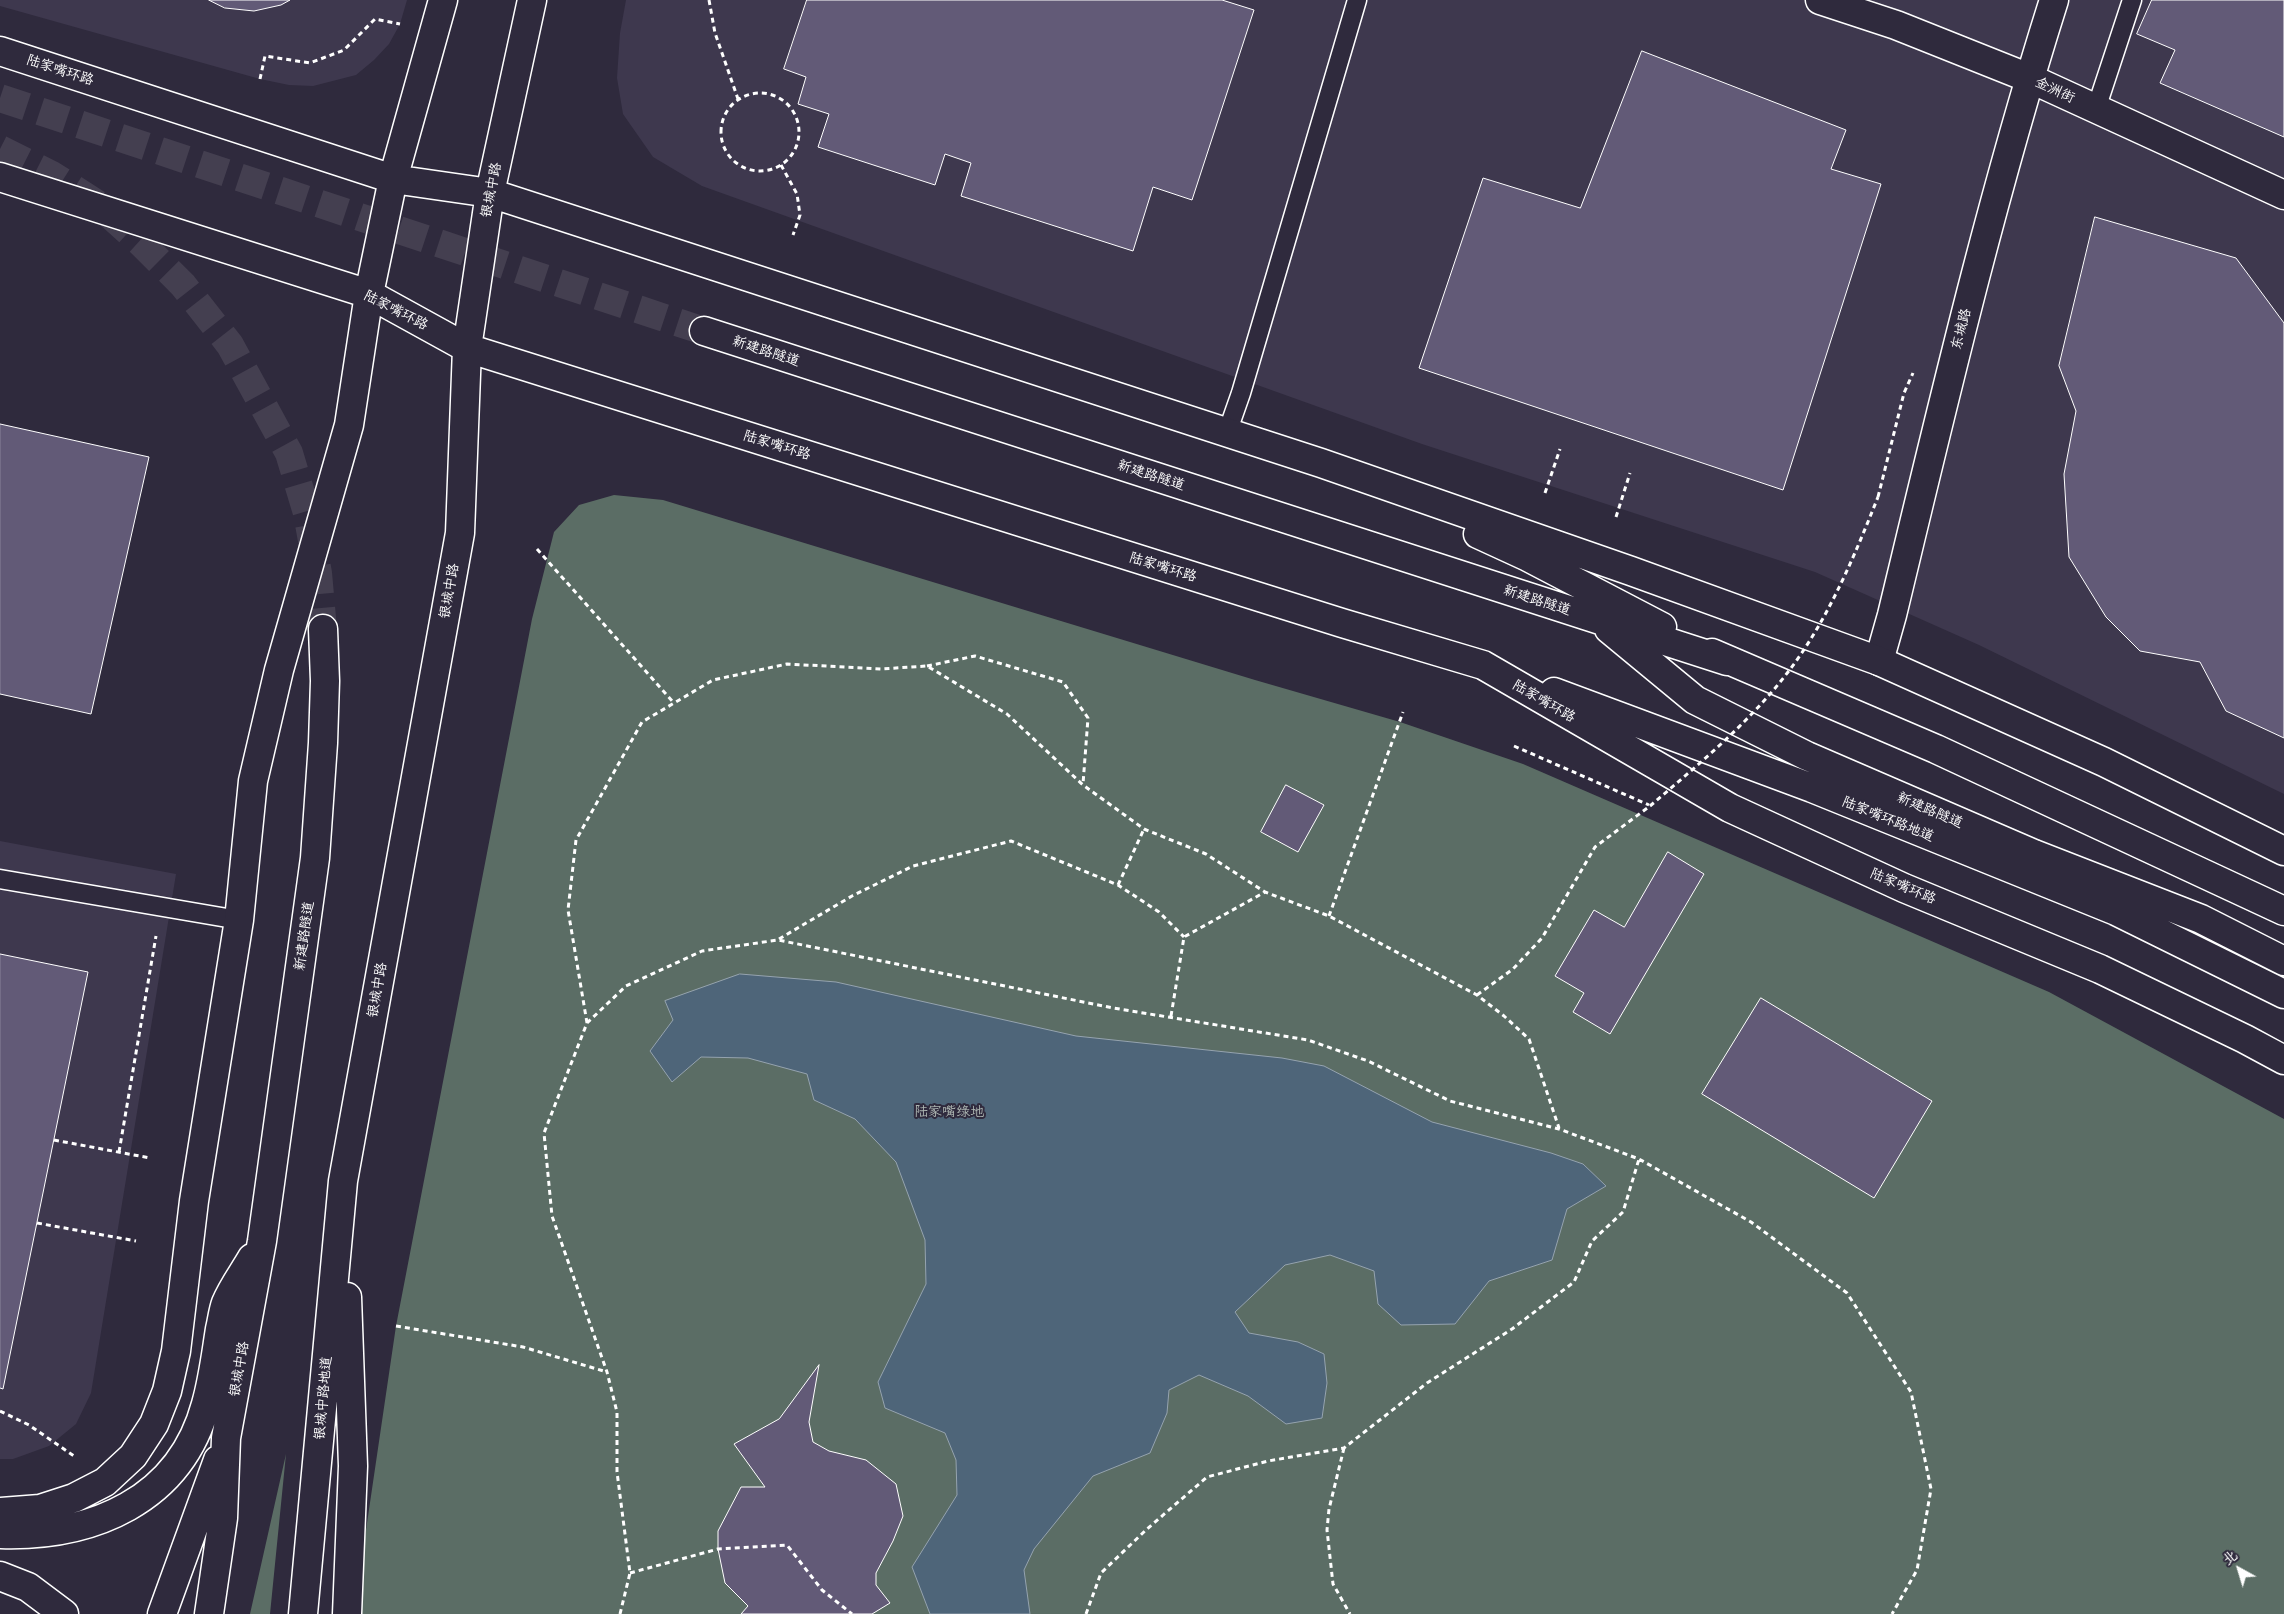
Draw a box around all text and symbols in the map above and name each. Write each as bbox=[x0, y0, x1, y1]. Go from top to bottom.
street label: 陆家嘴环路 bbox=[24, 51, 96, 89]
street label: 金洲街 bbox=[2032, 74, 2078, 106]
street label: 银城中路 bbox=[477, 161, 505, 219]
street label: 陆家嘴环路 bbox=[361, 287, 431, 333]
street label: 东城路 bbox=[1948, 307, 1974, 351]
street label: 新建路隧道 bbox=[730, 332, 802, 370]
street label: 陆家嘴环路 bbox=[741, 427, 813, 463]
street label: 新建路隧道 bbox=[1115, 456, 1187, 494]
street label: 陆家嘴环路 bbox=[1127, 549, 1199, 585]
street label: 银城中路 bbox=[436, 562, 462, 620]
street label: 新建路隧道 bbox=[1501, 581, 1573, 619]
street label: 陆家嘴环路 bbox=[1509, 676, 1579, 726]
street label: 新建路隧道 bbox=[1895, 789, 1965, 831]
street label: 陆家嘴环路地道 bbox=[1839, 793, 1937, 845]
street label: 陆家嘴环路 bbox=[1868, 865, 1938, 907]
street label: 新建路隧道 bbox=[291, 900, 317, 972]
street label: 银城中路 bbox=[364, 961, 390, 1019]
park label: 陆家嘴绿地 bbox=[914, 1104, 984, 1120]
street label: 银城中路 bbox=[226, 1340, 252, 1398]
street label: 银城中路地道 bbox=[311, 1355, 335, 1441]
north arrow bbox=[2214, 1544, 2264, 1594]
text: 北 bbox=[2218, 1545, 2241, 1569]

